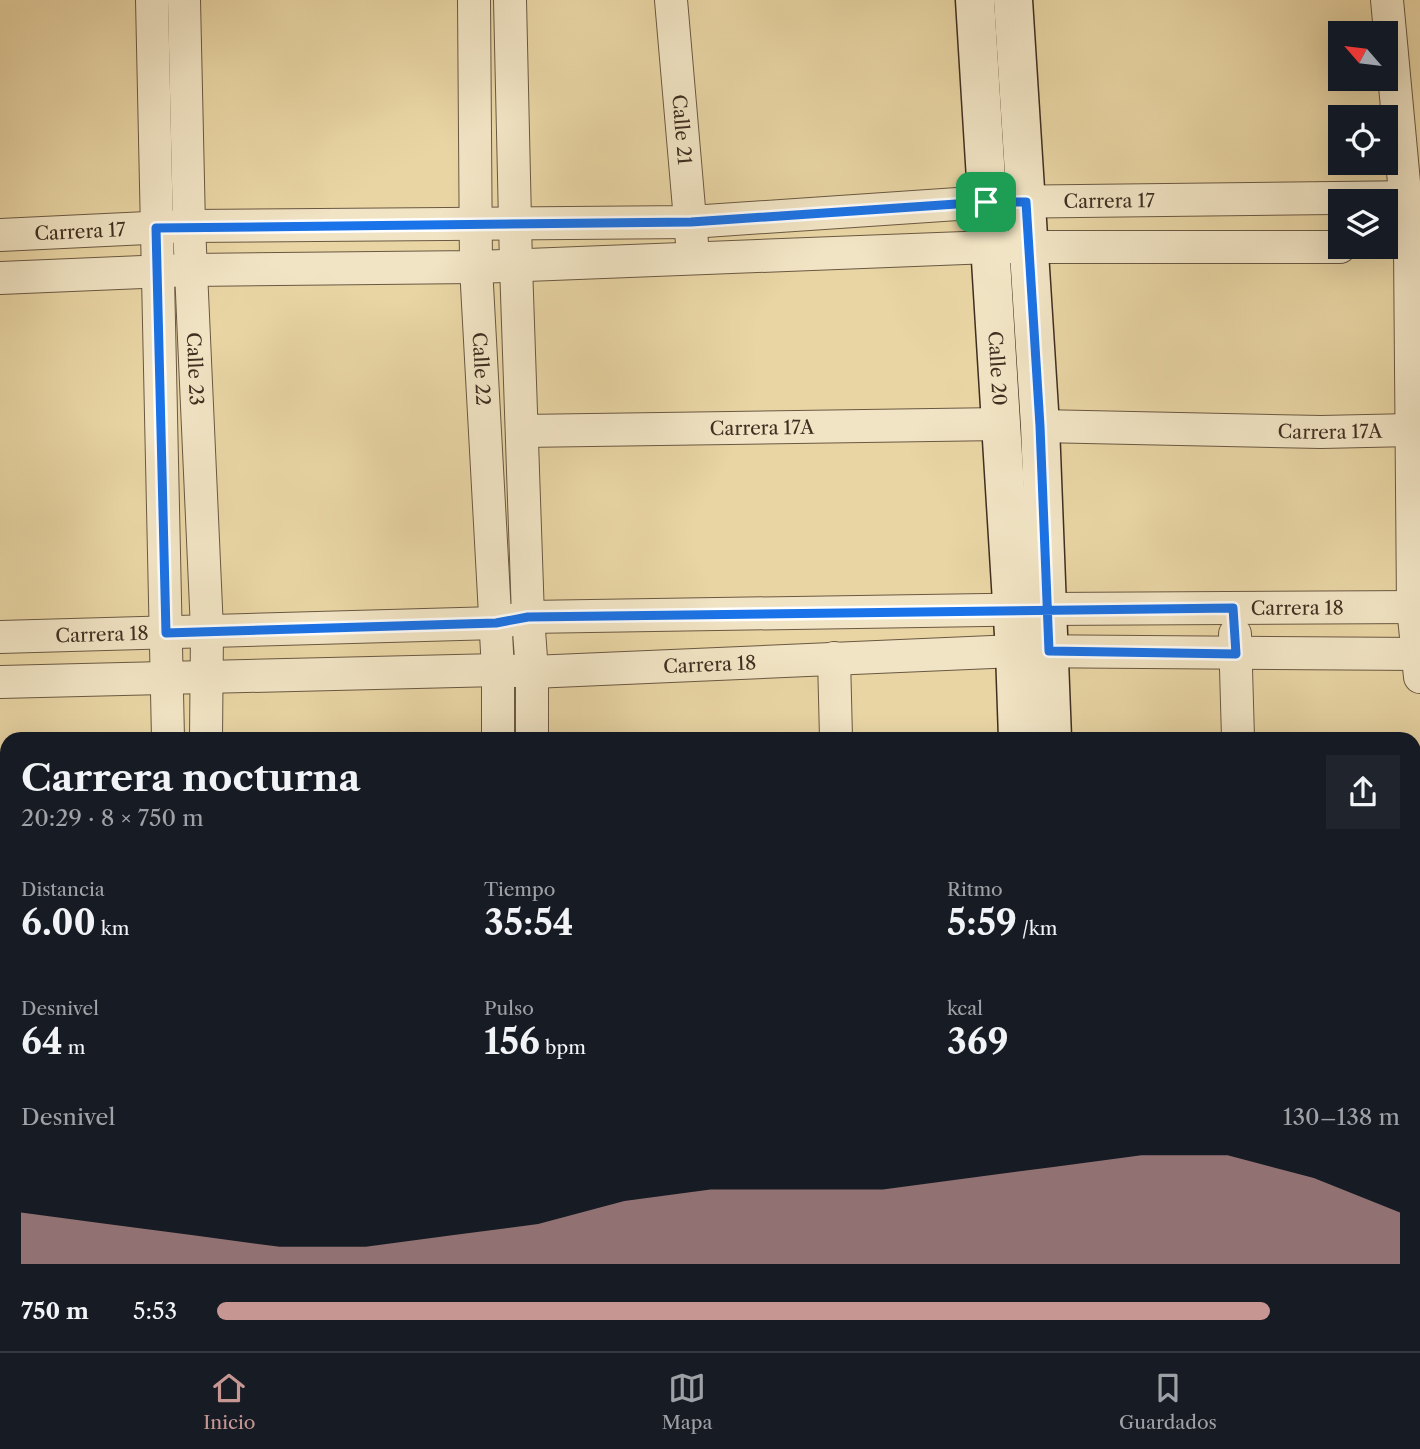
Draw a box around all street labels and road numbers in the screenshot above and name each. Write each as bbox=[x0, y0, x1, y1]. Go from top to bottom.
street label: Calle 21 bbox=[667, 93, 696, 166]
street label: Carrera 17 bbox=[1063, 189, 1155, 213]
street label: Carrera 17 bbox=[34, 218, 127, 245]
street label: Calle 20 bbox=[983, 330, 1011, 406]
street label: Calle 22 bbox=[468, 331, 495, 406]
street label: Calle 23 bbox=[182, 332, 208, 406]
street label: Carrera 17A bbox=[709, 416, 815, 440]
street label: Carrera 17A bbox=[1277, 420, 1383, 444]
street label: Carrera 18 bbox=[1251, 596, 1344, 620]
street label: Carrera 18 bbox=[55, 622, 149, 647]
street label: Carrera 18 bbox=[663, 651, 757, 678]

